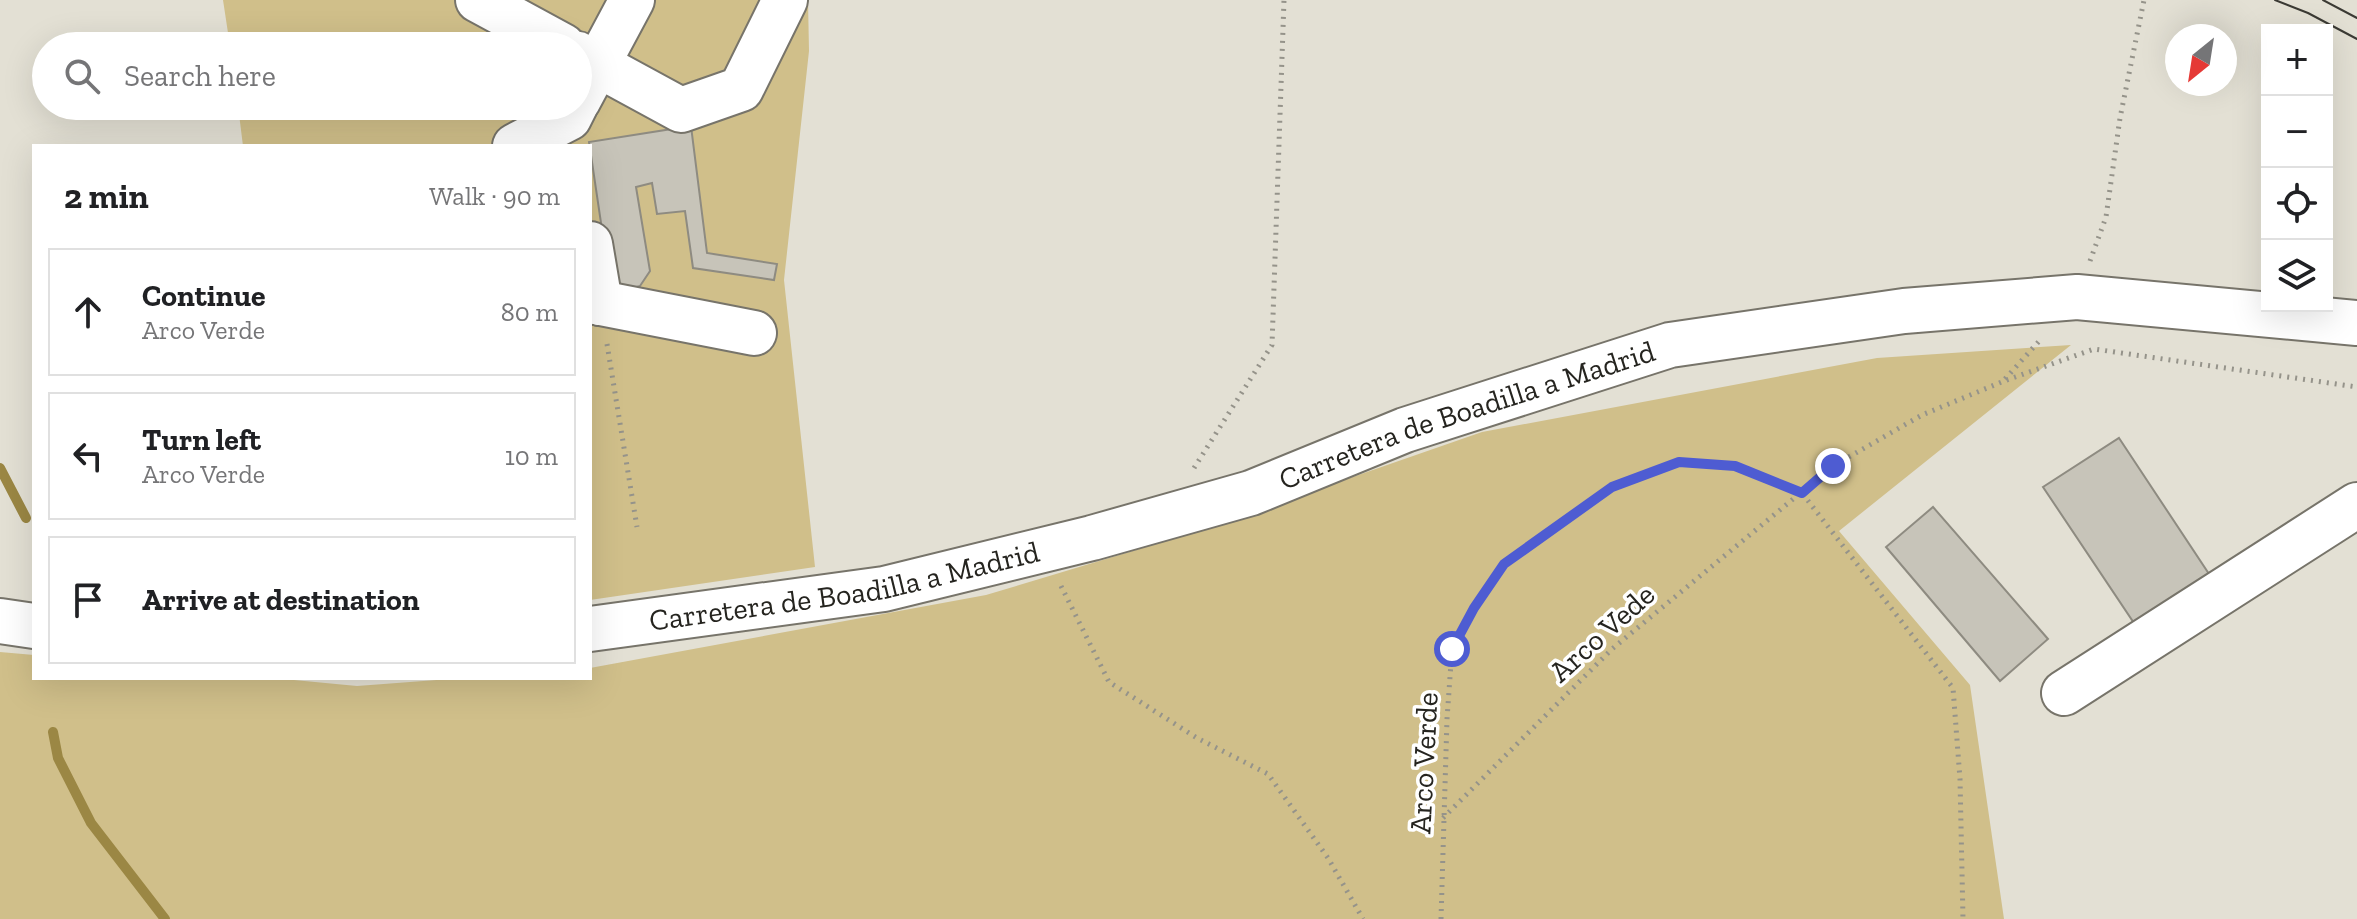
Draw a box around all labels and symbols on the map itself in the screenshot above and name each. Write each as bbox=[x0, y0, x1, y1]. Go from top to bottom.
north arrow bbox=[2165, 24, 2237, 96]
street label: Carretera de Boadilla a Madrid bbox=[1274, 333, 1660, 498]
route end bbox=[1815, 448, 1851, 484]
street label: Carretera de Boadilla a Madrid bbox=[647, 533, 1043, 639]
street label: Arco Vede bbox=[1542, 576, 1662, 690]
route start bbox=[1434, 631, 1470, 667]
street label: Arco Verde bbox=[1402, 691, 1446, 835]

